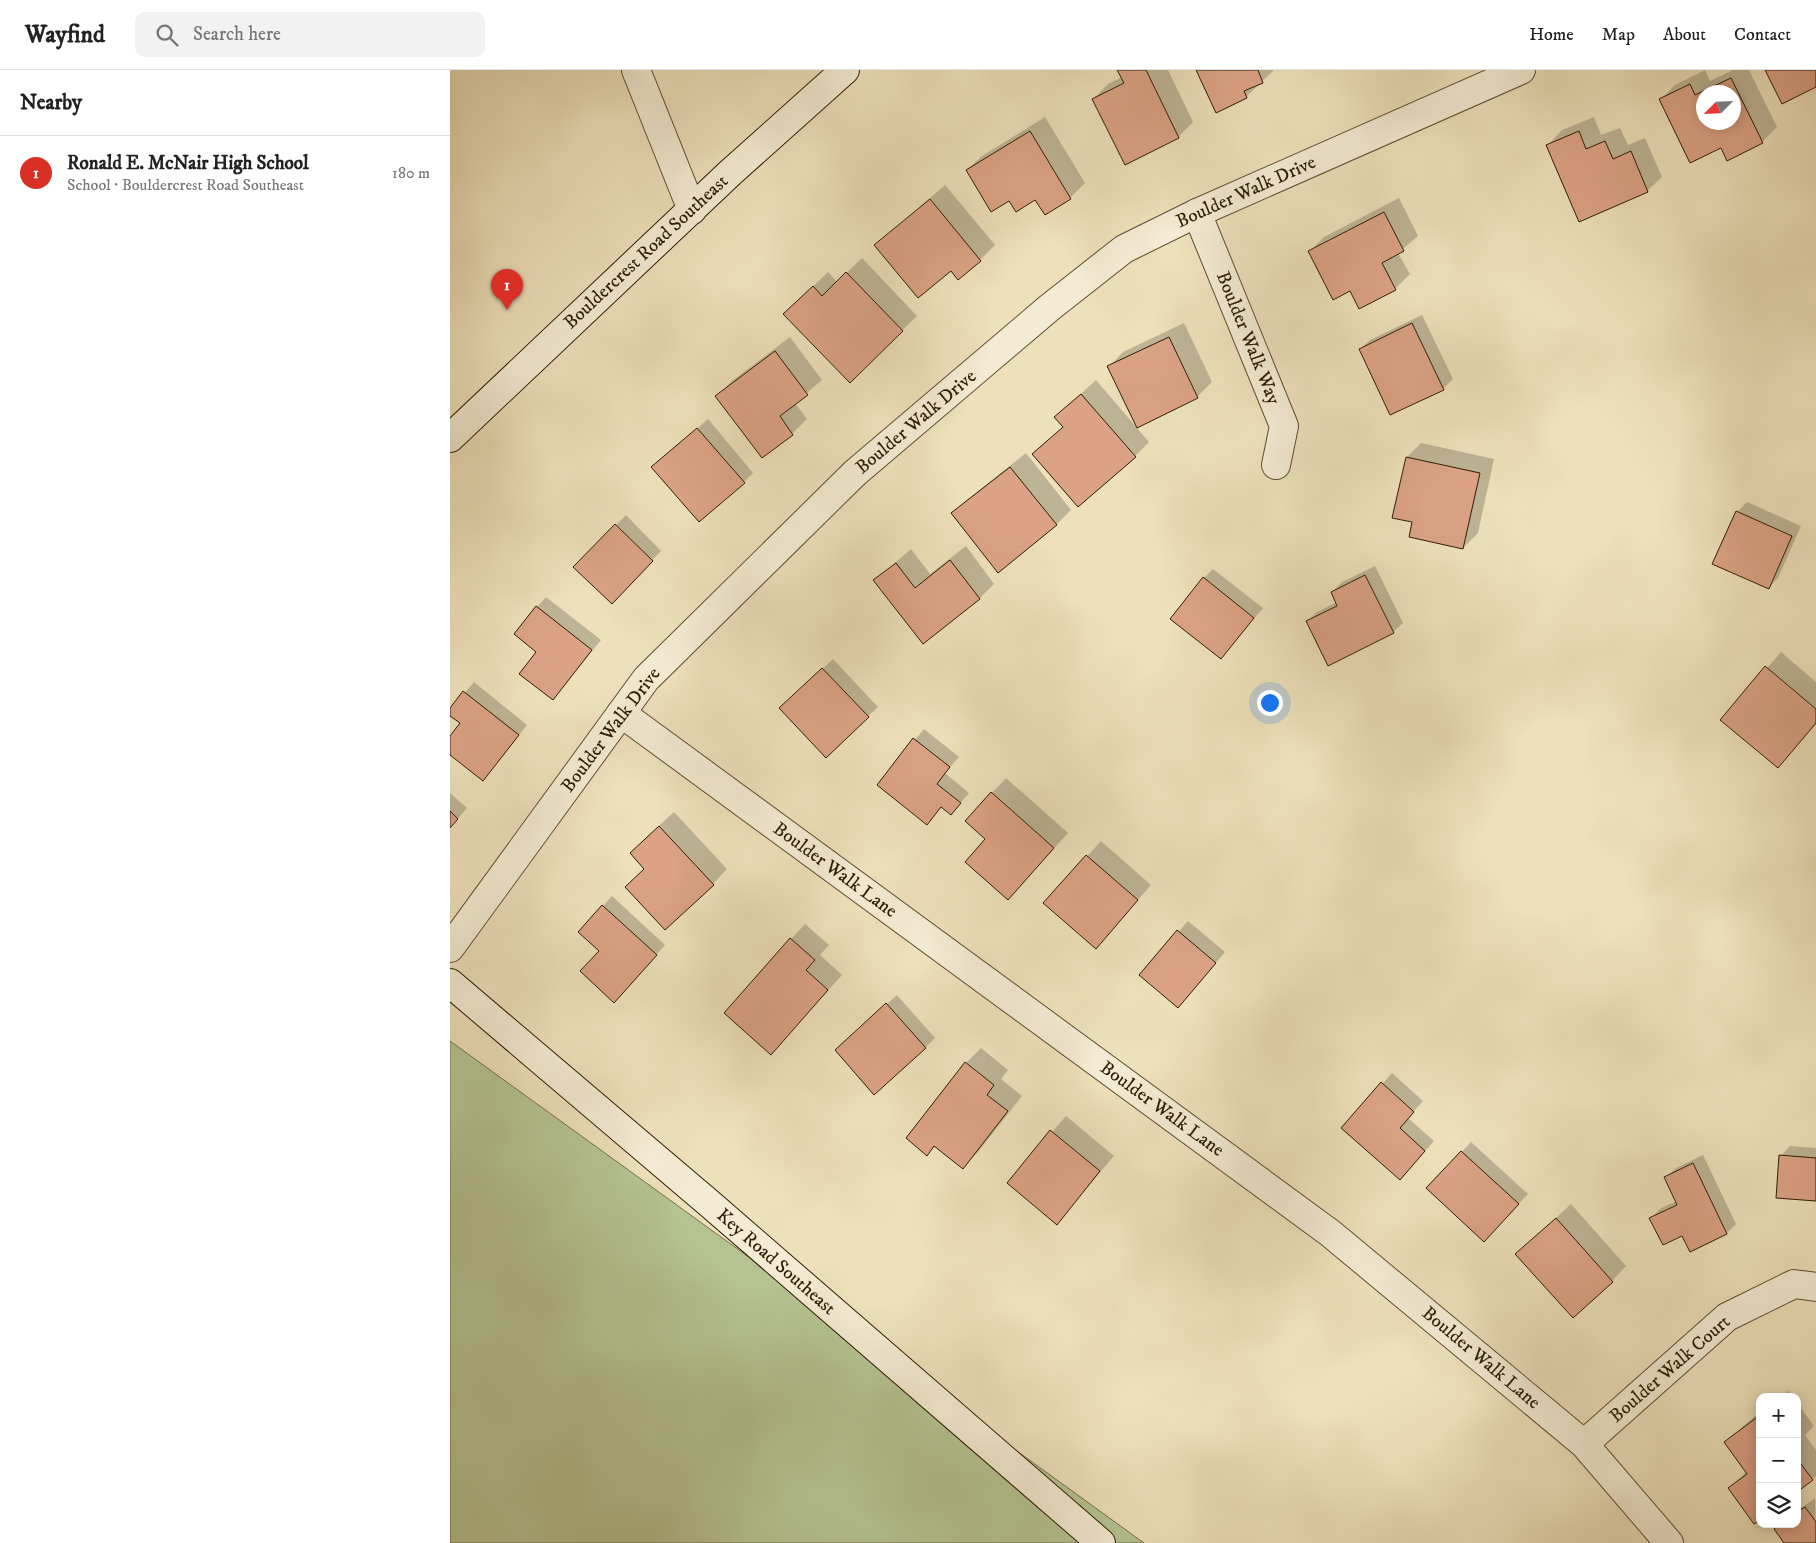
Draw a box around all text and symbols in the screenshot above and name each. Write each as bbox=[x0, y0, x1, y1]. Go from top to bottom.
search box bbox=[135, 12, 485, 57]
text: Wayfind bbox=[25, 20, 105, 50]
icon: search bbox=[153, 21, 181, 49]
text: Search here bbox=[193, 23, 281, 46]
text: Home bbox=[1529, 24, 1574, 46]
text: Map bbox=[1602, 24, 1635, 46]
text: About bbox=[1663, 24, 1706, 46]
text: Contact bbox=[1734, 24, 1791, 46]
north arrow bbox=[1696, 85, 1741, 130]
text: Nearby bbox=[20, 90, 82, 116]
street label: Boulder Walk Drive bbox=[1173, 151, 1320, 233]
text: Ronald E. McNair High School bbox=[67, 152, 309, 175]
text: 1 bbox=[33, 163, 39, 183]
text: 180 m bbox=[392, 163, 430, 183]
street label: Bouldercrest Road Southeast bbox=[559, 170, 733, 334]
text: School · Bouldercrest Road Southeast bbox=[67, 175, 304, 195]
street label: Boulder Walk Way bbox=[1211, 268, 1286, 409]
pin: 1 bbox=[491, 269, 523, 310]
street label: Boulder Walk Drive bbox=[851, 365, 981, 479]
street label: Boulder Walk Drive bbox=[557, 663, 666, 797]
your location bbox=[1257, 690, 1283, 716]
street label: Boulder Walk Lane bbox=[769, 817, 902, 923]
street label: Boulder Walk Lane bbox=[1096, 1056, 1229, 1162]
street label: Key Road Southeast bbox=[712, 1204, 840, 1320]
street label: Boulder Walk Lane bbox=[1417, 1302, 1545, 1414]
street label: Boulder Walk Court bbox=[1605, 1310, 1735, 1428]
map controls bbox=[1756, 1393, 1801, 1528]
button: + bbox=[1756, 1393, 1801, 1438]
button: − bbox=[1756, 1438, 1801, 1483]
button: layers bbox=[1756, 1483, 1801, 1528]

